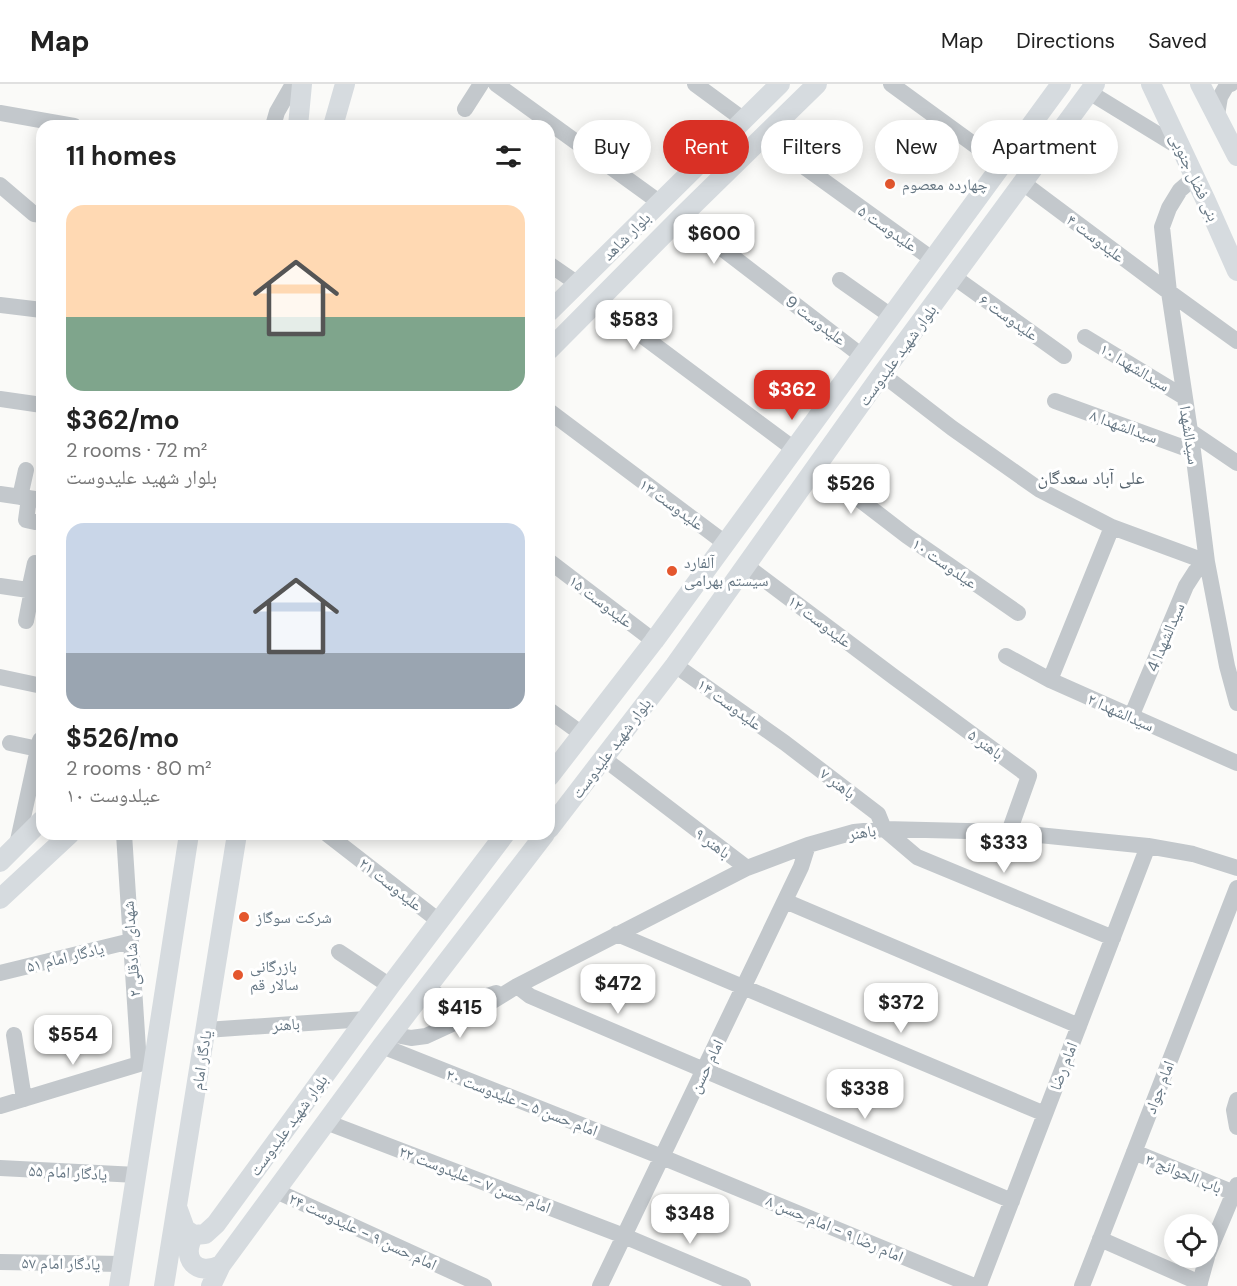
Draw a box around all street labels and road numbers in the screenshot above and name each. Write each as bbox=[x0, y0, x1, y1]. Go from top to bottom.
street label: بنی فضل جنوبی bbox=[1165, 130, 1224, 225]
street label: علیدوست ۵ bbox=[854, 200, 922, 256]
street label: بلوار شاهد bbox=[598, 208, 655, 265]
street label: علیدوست ۴ bbox=[1062, 210, 1129, 267]
street label: علیدوست ۶ bbox=[975, 289, 1043, 345]
street label: علیدوست 9 bbox=[781, 291, 850, 350]
street label: بلوار شهید علیدوست bbox=[853, 300, 941, 410]
street label: سیدالشهدا ۱۰ bbox=[1096, 338, 1173, 396]
street label: سیدالشهدا bbox=[1175, 404, 1205, 466]
street label: سیدالشهدا ۸ bbox=[1087, 405, 1161, 448]
street label: علیدوست ۱۳ bbox=[635, 474, 708, 535]
street label: عیلدوست ۱۰ bbox=[908, 533, 981, 594]
street label: علیدوست ۱۵ bbox=[564, 570, 637, 632]
street label: علیدوست ۱۲ bbox=[783, 590, 856, 652]
street label: سیدالشهدا 4 bbox=[1142, 599, 1189, 675]
street label: علیدوست ۱۴ bbox=[693, 674, 766, 735]
street label: سیدالشهدا ۲ bbox=[1084, 689, 1157, 736]
street label: بلوار شهید علیدوست bbox=[567, 694, 656, 803]
street label: باهنر ۵ bbox=[964, 724, 1008, 764]
street label: باهنر ۷ bbox=[816, 763, 860, 804]
street label: باهنر bbox=[846, 820, 877, 845]
street label: باهنر ۹ bbox=[691, 823, 735, 863]
street label: علیدوست ۲۱ bbox=[355, 853, 427, 916]
street label: شهدای شادقلی ۲ bbox=[118, 900, 145, 998]
street label: یادگار امام ۵۱ bbox=[24, 938, 106, 977]
street label: باهنر bbox=[270, 1013, 301, 1036]
street label: یادگار امام bbox=[186, 1029, 217, 1091]
street label: امام حسن bbox=[684, 1036, 728, 1097]
street label: امام رضا bbox=[1045, 1039, 1082, 1093]
street label: امام جواد bbox=[1140, 1058, 1179, 1117]
street label: امام حسن ۵ - علیدوست ۲۰ bbox=[443, 1064, 601, 1141]
street label: بلوار شهید علیدوست bbox=[244, 1070, 332, 1180]
street label: امام حسن ۷ - علیدوست ۲۲ bbox=[396, 1141, 554, 1218]
street label: باب الحوائج ۳ bbox=[1142, 1149, 1225, 1198]
street label: یادگار امام ۵۵ bbox=[28, 1160, 108, 1185]
street label: امام حسن ۹ - علیدوست ۲۴ bbox=[285, 1188, 440, 1275]
street label: امام رضا ۹ - امام حسن ۸ bbox=[763, 1190, 907, 1267]
street label: یادگار امام ۵۷ bbox=[21, 1252, 101, 1275]

